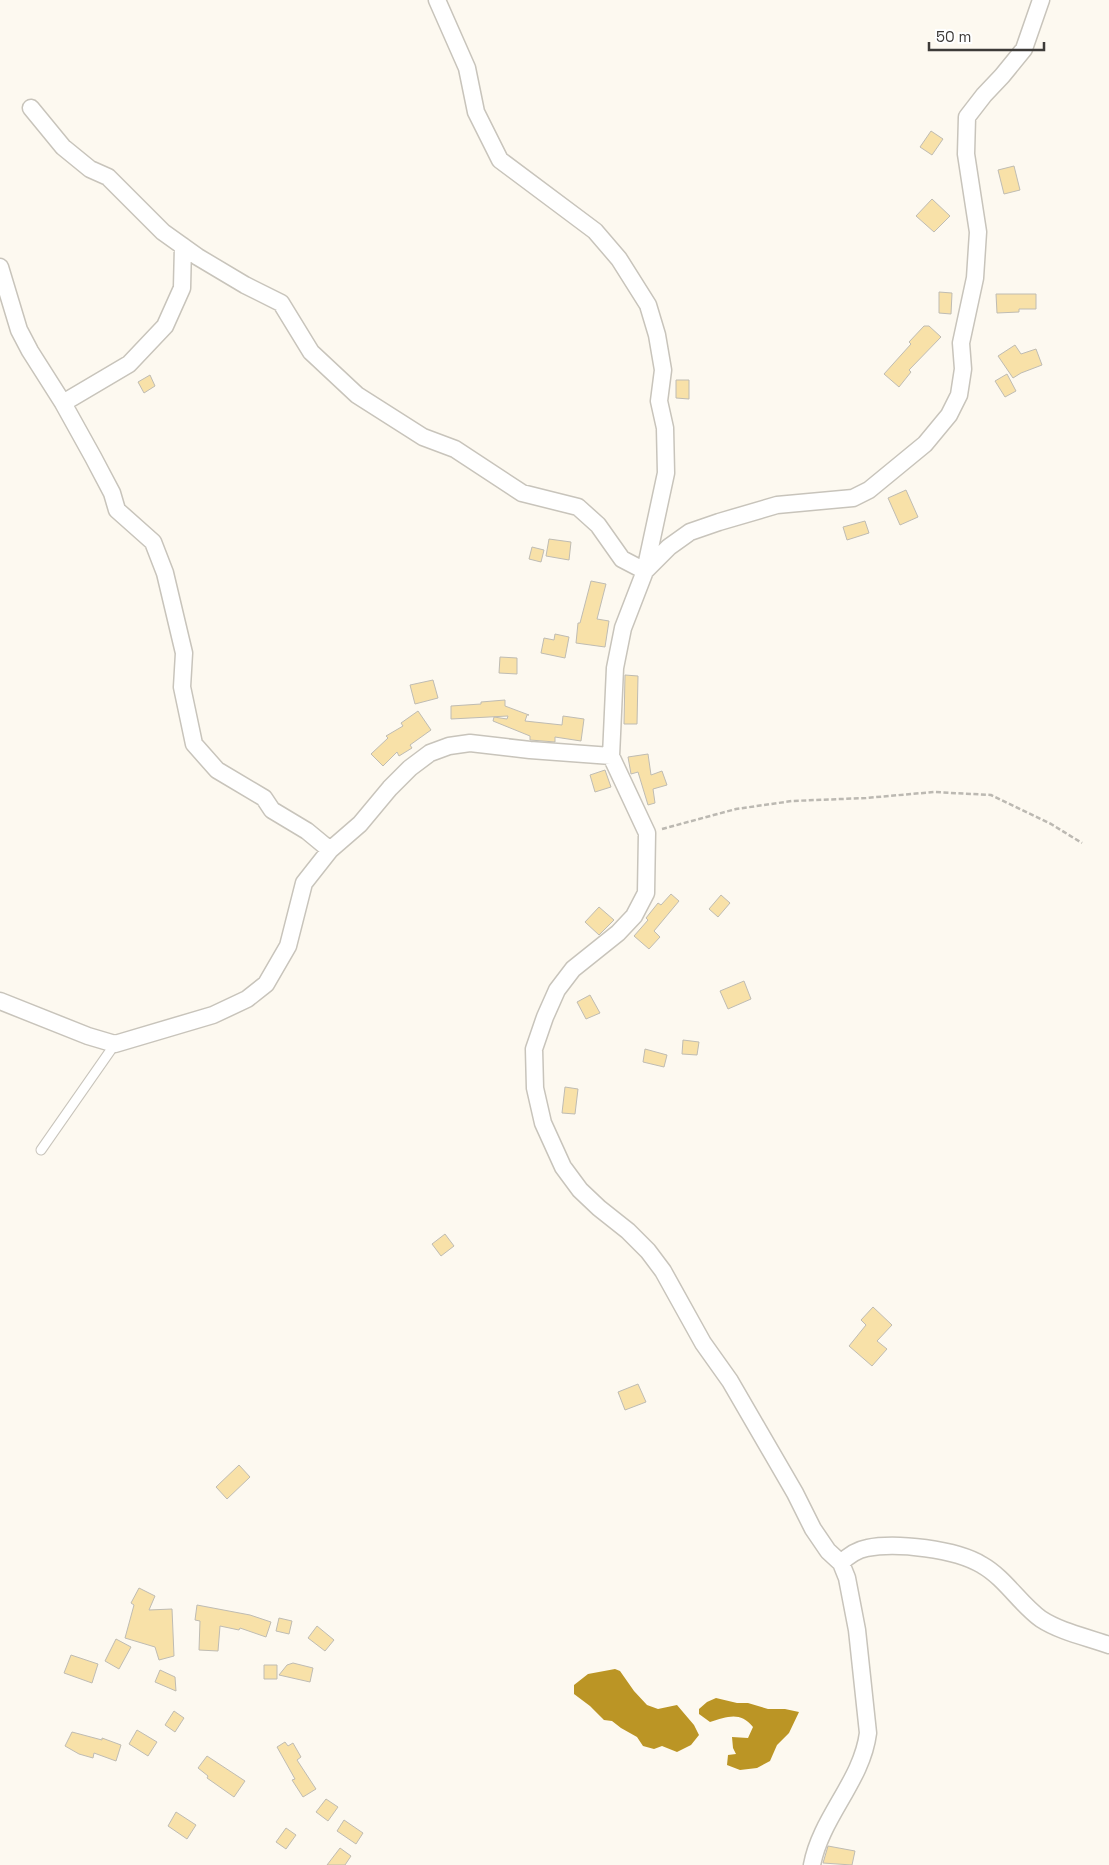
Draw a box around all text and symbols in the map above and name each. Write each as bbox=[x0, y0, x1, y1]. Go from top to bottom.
scale bar bbox=[929, 20, 1044, 52]
text: 50 m bbox=[936, 27, 971, 46]

